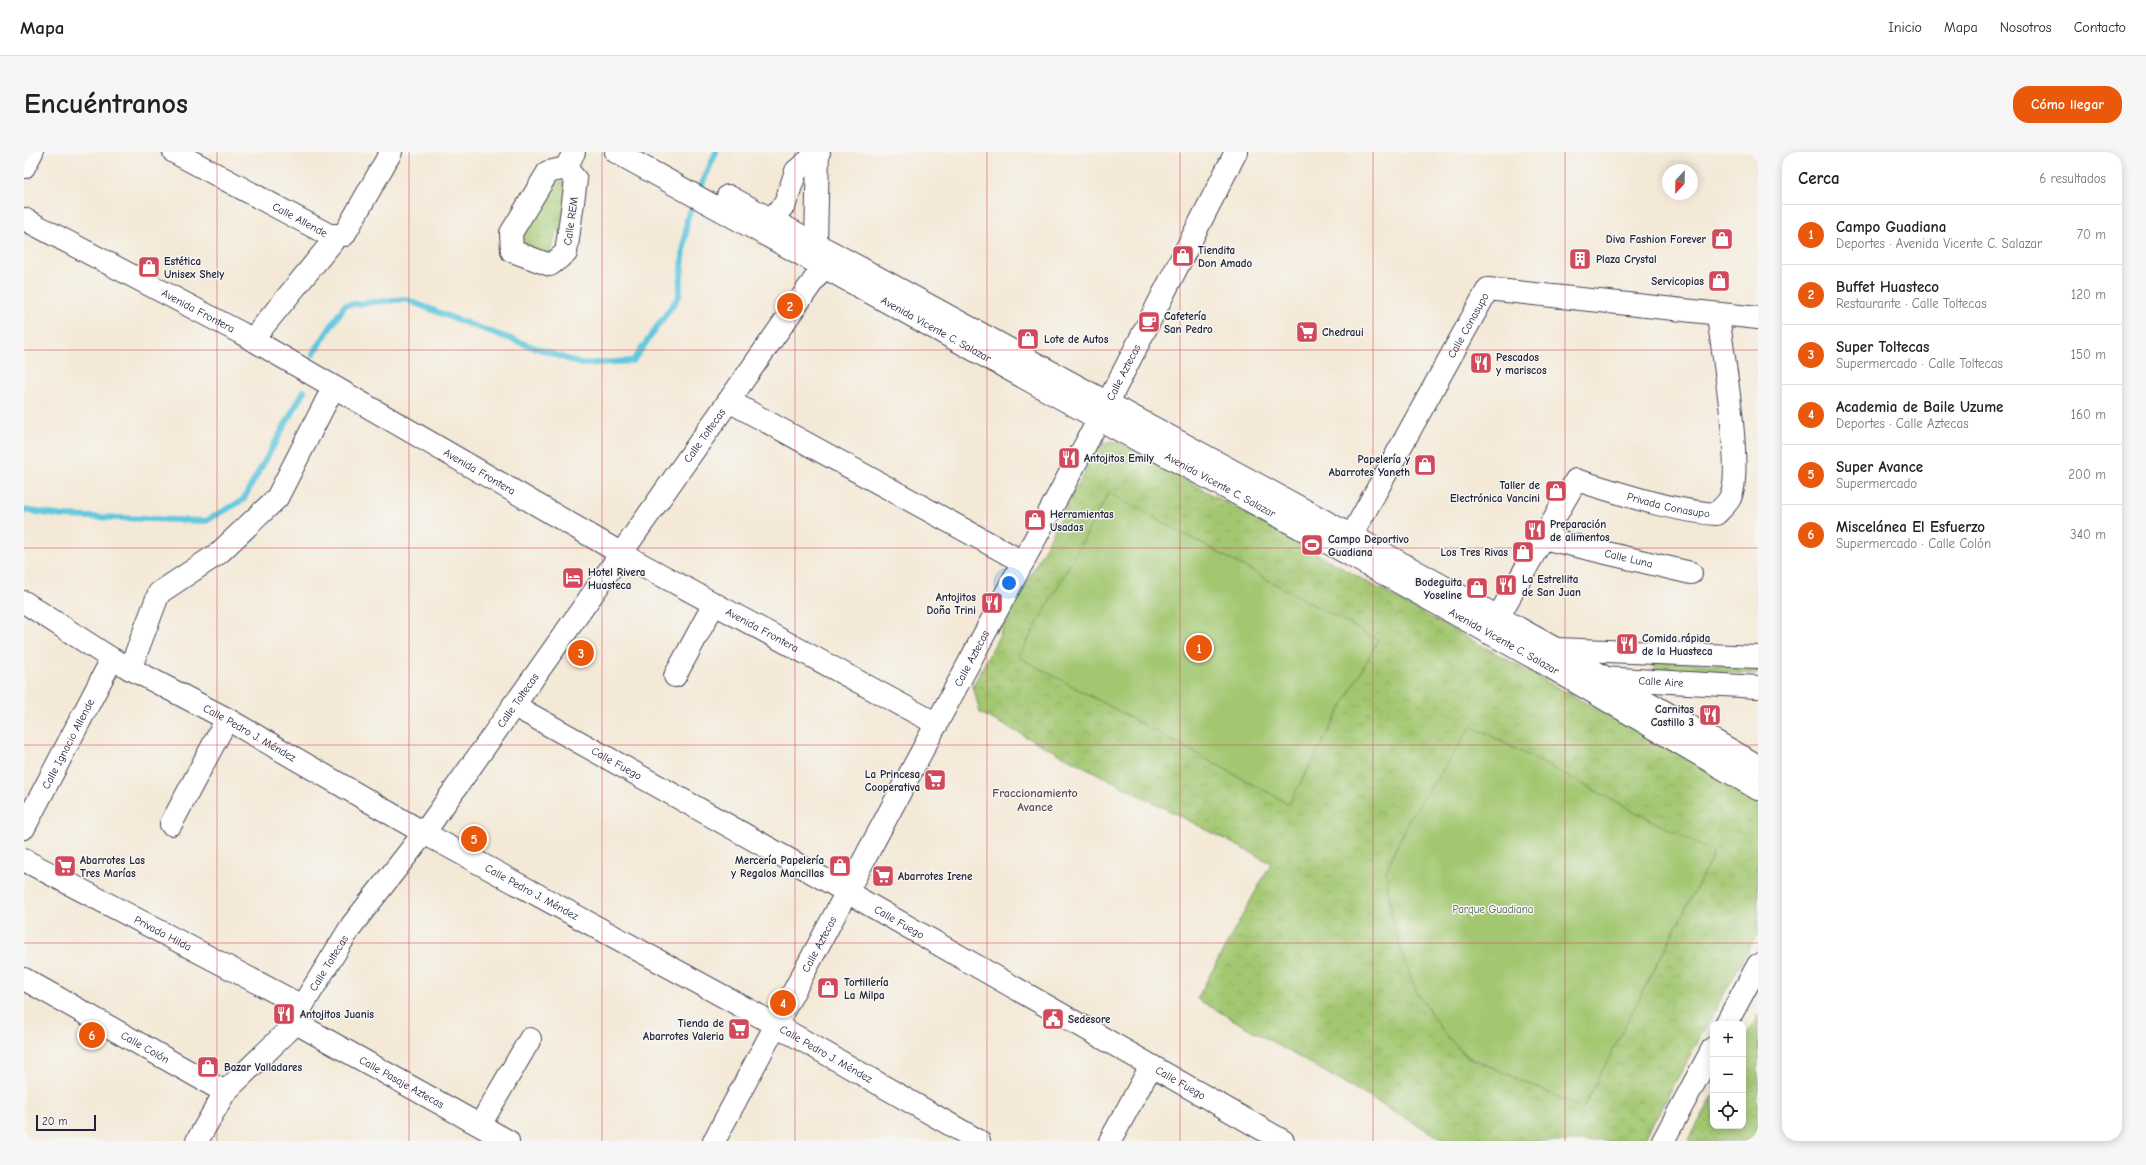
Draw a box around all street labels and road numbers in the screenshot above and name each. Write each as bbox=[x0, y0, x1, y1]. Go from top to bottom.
street label: Calle REM bbox=[561, 196, 581, 246]
street label: Calle Allende bbox=[270, 199, 330, 240]
street label: Avenida Frontera bbox=[160, 286, 237, 335]
street label: Calle Conasupo bbox=[1445, 290, 1491, 360]
street label: Avenida Vicente C. Salazar bbox=[879, 293, 994, 365]
street label: Calle Aztecas bbox=[1103, 341, 1143, 403]
street label: Calle Toltecas bbox=[681, 405, 728, 465]
street label: Avenida Frontera bbox=[441, 446, 518, 497]
street label: Avenida Vicente C. Salazar bbox=[1163, 449, 1279, 520]
street label: Privada Conasupo bbox=[1626, 489, 1711, 520]
street label: Calle Luna bbox=[1603, 546, 1654, 570]
street label: Avenida Frontera bbox=[724, 605, 801, 655]
street label: Avenida Vicente C. Salazar bbox=[1447, 605, 1562, 678]
street label: Calle Aztecas bbox=[951, 628, 992, 689]
street label: Calle Toltecas bbox=[494, 670, 541, 730]
street label: Calle Aire bbox=[1638, 674, 1684, 689]
street label: Calle Ignacio Allende bbox=[39, 696, 97, 791]
street label: Calle Pedro J. Méndez bbox=[201, 701, 299, 764]
street label: Calle Fuego bbox=[589, 744, 644, 782]
street label: Calle Pedro J. Méndez bbox=[483, 861, 581, 923]
street label: Calle Fuego bbox=[872, 902, 927, 941]
street label: Privada Hilda bbox=[132, 913, 194, 953]
street label: Calle Aztecas bbox=[799, 914, 839, 974]
street label: Calle Toltecas bbox=[306, 932, 351, 993]
street label: Calle Pedro J. Méndez bbox=[778, 1022, 875, 1085]
street label: Calle Colón bbox=[119, 1028, 172, 1066]
street label: Calle Pasaje Aztecas bbox=[357, 1053, 447, 1111]
street label: Calle Fuego bbox=[1153, 1063, 1208, 1102]

